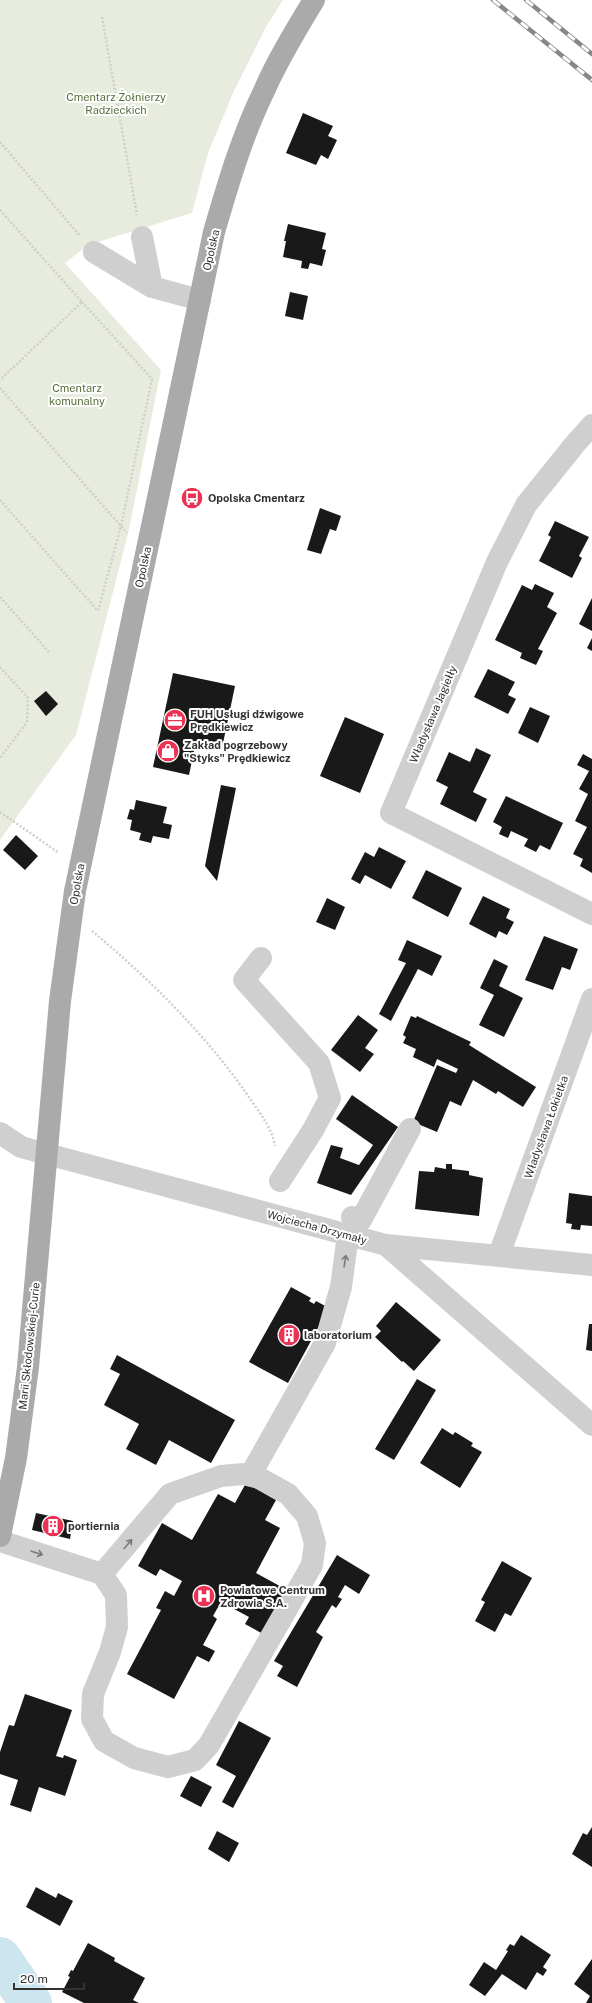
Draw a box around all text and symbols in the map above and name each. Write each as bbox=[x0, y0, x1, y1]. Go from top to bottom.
park label: Cmentarz Żołnierzy Radzieckich bbox=[66, 90, 166, 116]
street label: Opolska bbox=[200, 228, 222, 272]
park label: Cmentarz komunalny bbox=[49, 382, 105, 407]
bus stop icon: Opolska Cmentarz bbox=[179, 485, 205, 511]
place label: Opolska Cmentarz bbox=[208, 492, 305, 504]
street label: Opolska bbox=[133, 545, 153, 589]
street label: Władysława Jagiełły bbox=[407, 663, 459, 764]
office icon: FUH Usługi dźwigowe Prędkiewicz bbox=[162, 707, 188, 733]
place label: FUH Usługi dźwigowe Prędkiewicz bbox=[190, 708, 304, 733]
shop icon: Zakład pogrzebowy "Styks" Prędkiewicz bbox=[155, 738, 181, 764]
place label: Zakład pogrzebowy "Styks" Prędkiewicz bbox=[184, 739, 291, 764]
street label: Opolska bbox=[67, 862, 87, 906]
street label: Władysława Łokietka bbox=[522, 1074, 570, 1180]
street label: Wojciecha Drzymały bbox=[266, 1208, 368, 1246]
one-way arrow bbox=[341, 1255, 349, 1268]
street label: Marii Skłodowskiej-Curie bbox=[16, 1282, 42, 1410]
building icon: laboratorium bbox=[276, 1322, 302, 1348]
place label: laboratorium bbox=[304, 1329, 372, 1341]
building icon: portiernia bbox=[40, 1513, 66, 1539]
place label: portiernia bbox=[68, 1520, 120, 1532]
one-way arrow bbox=[123, 1539, 132, 1549]
one-way arrow bbox=[30, 1550, 43, 1557]
hospital icon: Powiatowe Centrum Zdrowia S.A. bbox=[191, 1583, 217, 1609]
place label: Powiatowe Centrum Zdrowia S.A. bbox=[220, 1584, 325, 1609]
scale bar bbox=[14, 1965, 84, 1991]
text: 20 m bbox=[20, 1972, 48, 1986]

